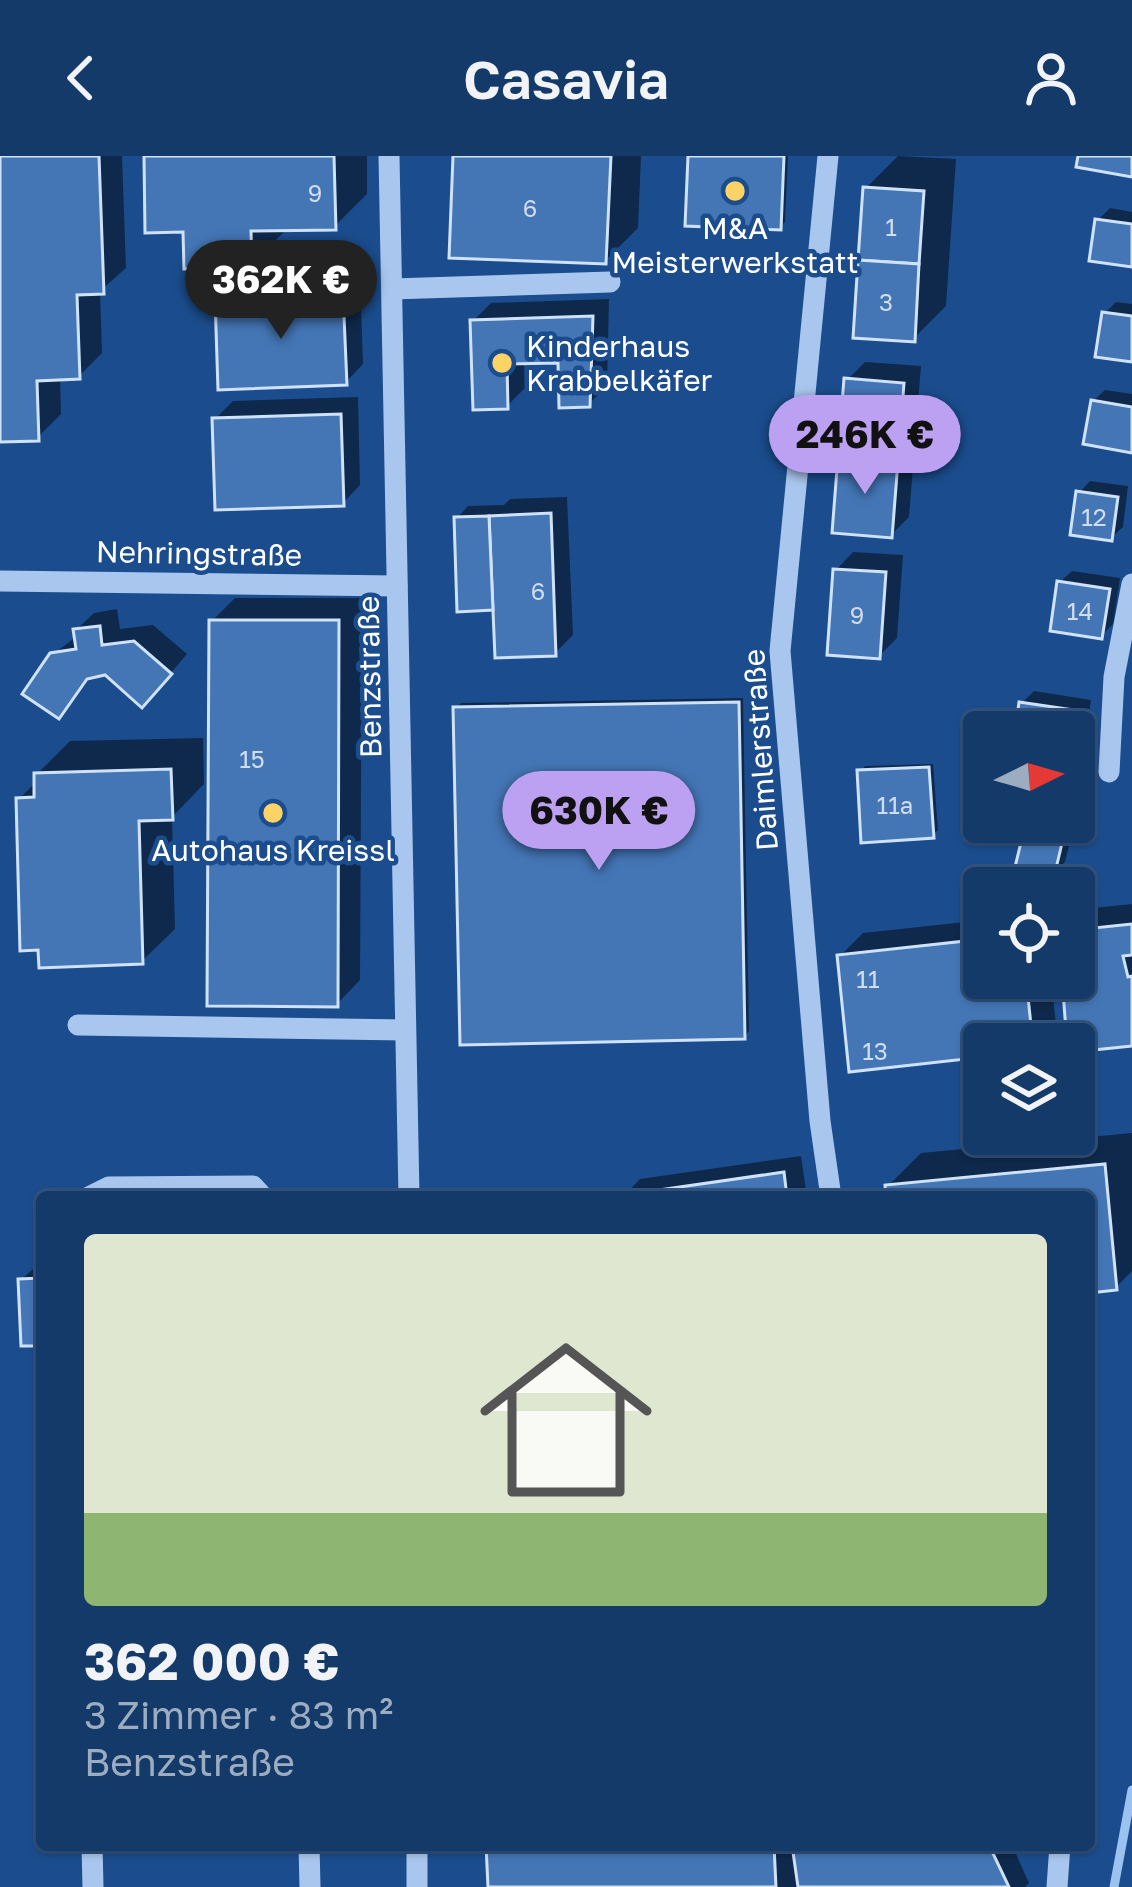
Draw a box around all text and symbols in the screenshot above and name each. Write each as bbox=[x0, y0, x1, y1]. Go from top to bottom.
icon: back bbox=[48, 45, 114, 111]
icon: person bbox=[1018, 45, 1084, 111]
text: Casavia bbox=[463, 46, 669, 111]
house number: 9 bbox=[308, 178, 322, 207]
marker: M&A Meisterwerkstatt bbox=[722, 178, 748, 204]
house number: 6 bbox=[523, 193, 537, 222]
place label: M&A Meisterwerkstatt bbox=[611, 210, 859, 280]
house number: 1 bbox=[885, 212, 897, 241]
pin: 362K € bbox=[183, 240, 379, 342]
text: 362K € bbox=[212, 255, 350, 302]
house number: 3 bbox=[879, 287, 893, 316]
place label: Kinderhaus Krabbelkäfer bbox=[526, 328, 713, 398]
marker: Kinderhaus Krabbelkäfer bbox=[489, 350, 515, 376]
pin: 246K € bbox=[767, 395, 963, 497]
text: 246K € bbox=[796, 410, 934, 457]
house number: 12 bbox=[1081, 502, 1107, 531]
street label: Nehringstraße bbox=[96, 533, 302, 573]
house number: 6 bbox=[531, 576, 545, 605]
street label: Benzstraße bbox=[350, 596, 388, 758]
house number: 14 bbox=[1067, 596, 1093, 625]
house number: 9 bbox=[850, 600, 864, 629]
street label: Daimlerstraße bbox=[735, 648, 785, 852]
north arrow bbox=[963, 711, 1095, 843]
map controls bbox=[963, 711, 1095, 1155]
house number: 15 bbox=[239, 744, 265, 773]
pin: 630K € bbox=[501, 771, 697, 873]
text: 630K € bbox=[529, 786, 669, 833]
house number: 11a bbox=[877, 790, 913, 819]
marker: Autohaus Kreissl bbox=[260, 800, 286, 826]
place label: Autohaus Kreissl bbox=[151, 832, 395, 868]
button: locate bbox=[963, 867, 1095, 999]
house number: 11 bbox=[856, 964, 880, 993]
button: layers bbox=[963, 1023, 1095, 1155]
house number: 13 bbox=[862, 1036, 888, 1065]
icon: home bbox=[458, 1312, 674, 1528]
text: 362 000 € bbox=[84, 1630, 340, 1691]
text: 3 Zimmer · 83 m² bbox=[84, 1691, 393, 1738]
text: Benzstraße bbox=[84, 1738, 295, 1785]

